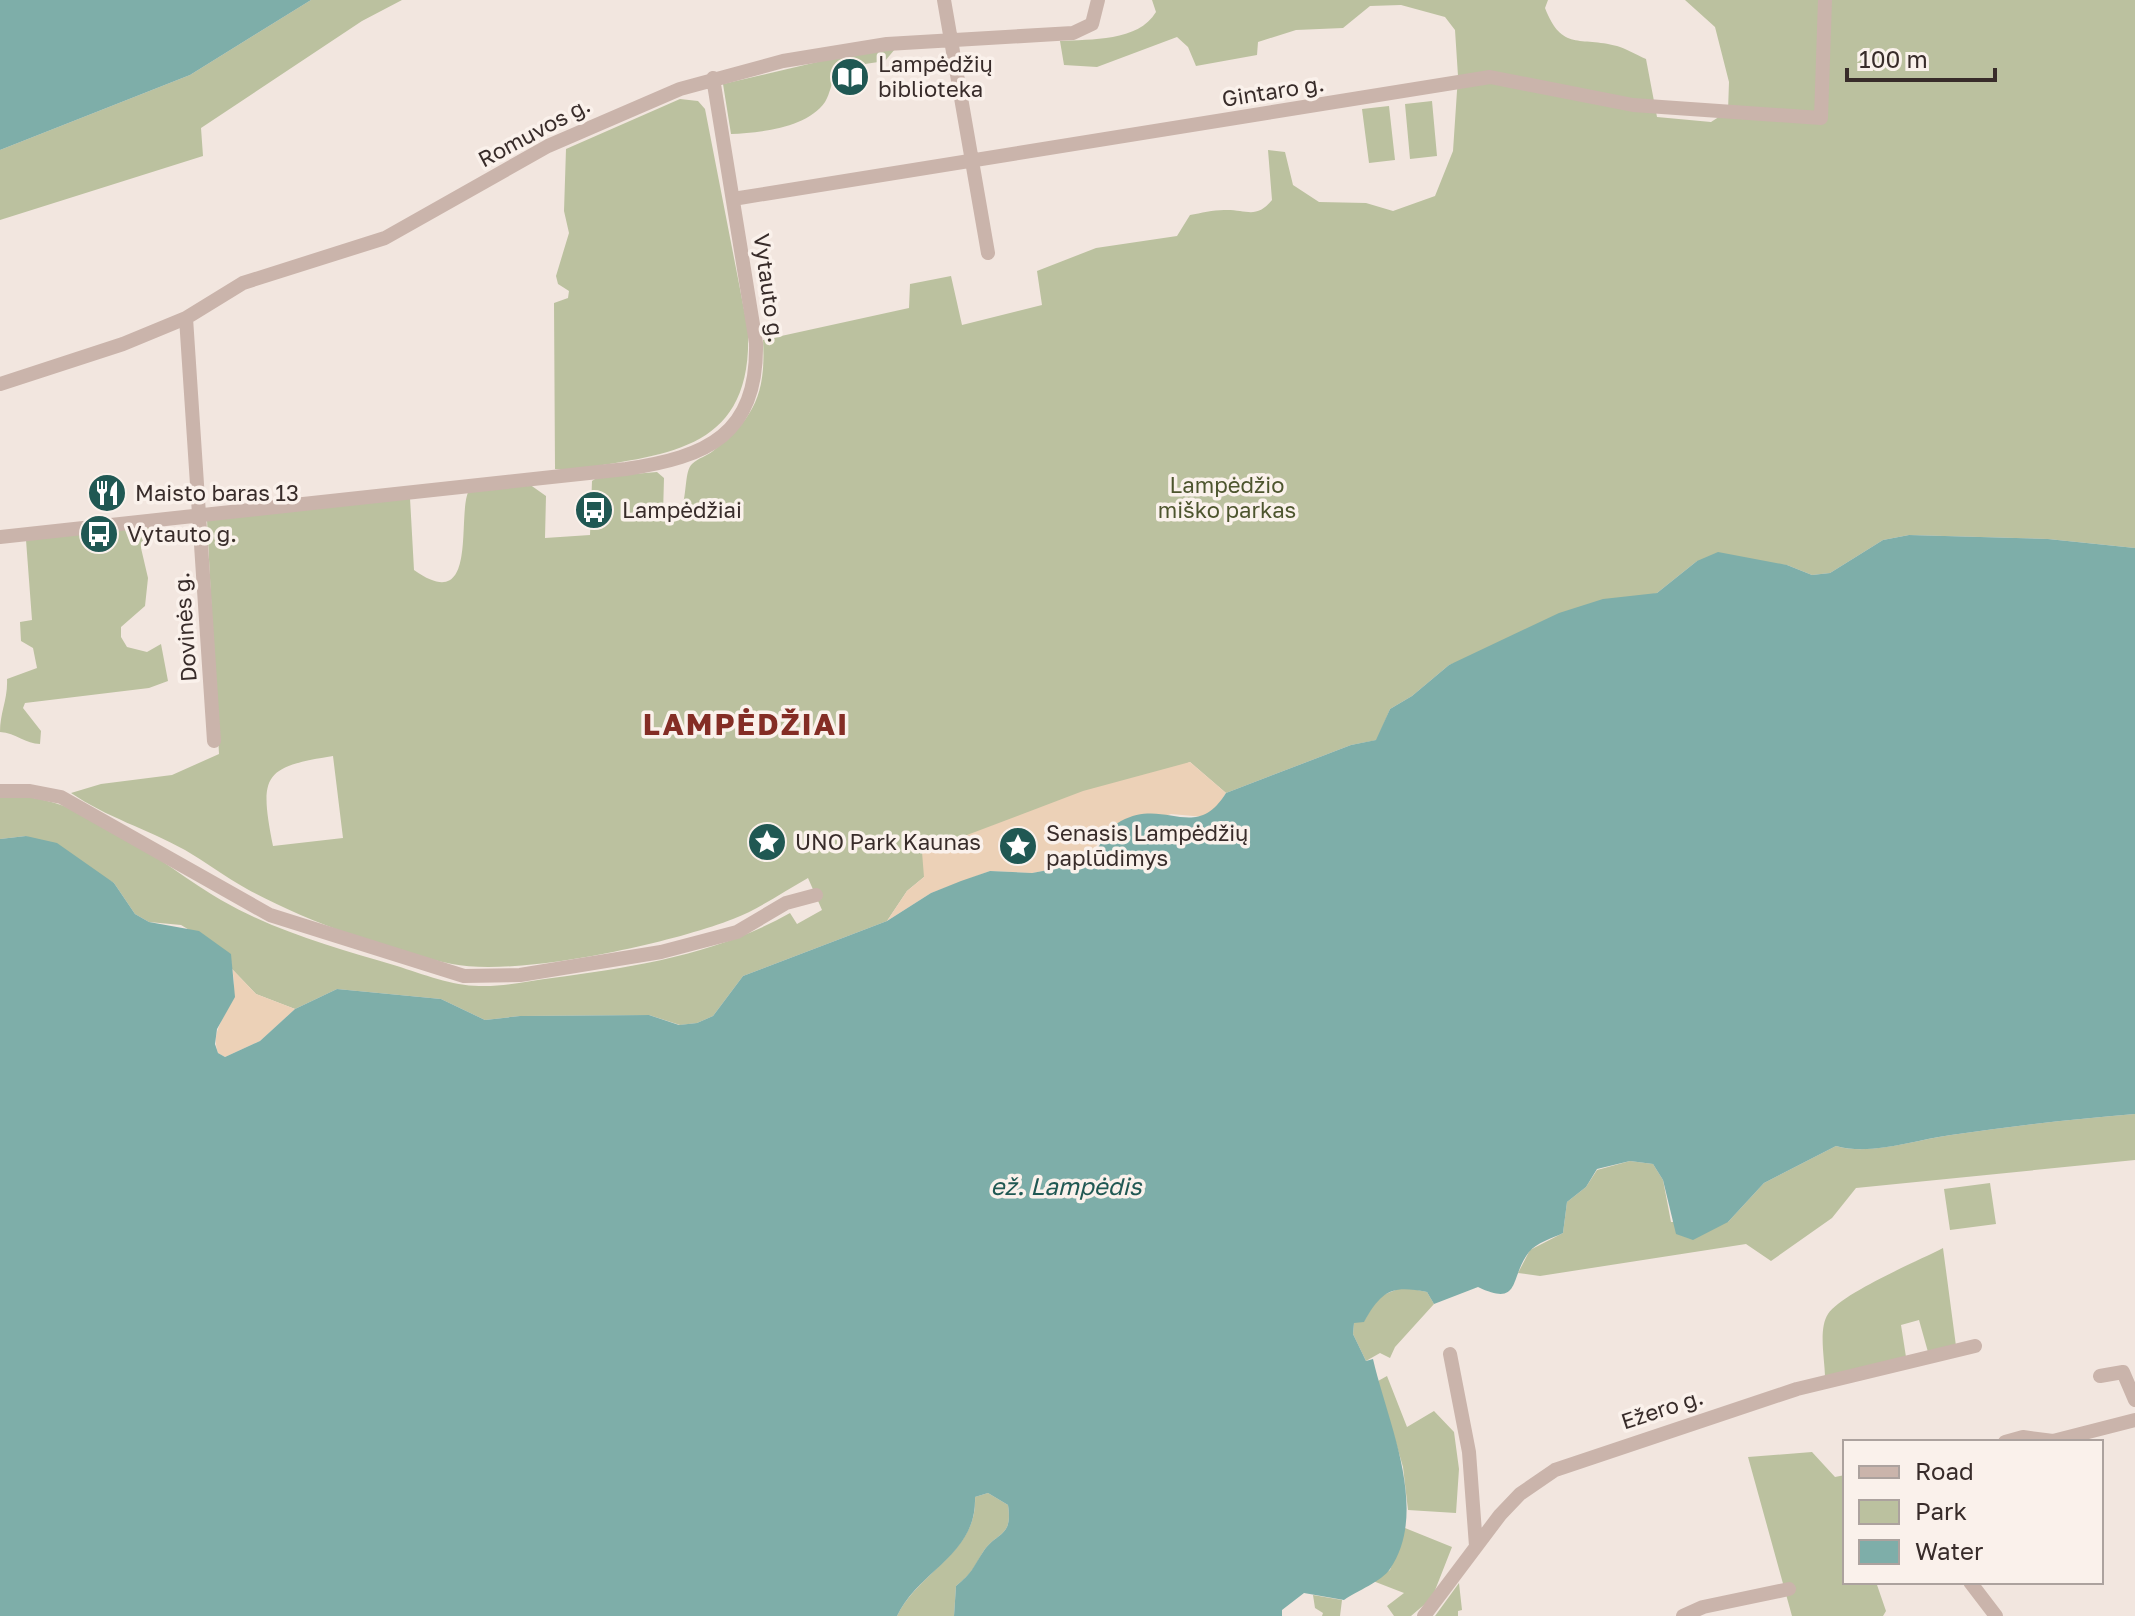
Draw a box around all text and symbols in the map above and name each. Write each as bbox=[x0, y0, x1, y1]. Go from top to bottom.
scale bar bbox=[1847, 32, 1995, 82]
text: 100 m bbox=[1859, 44, 1928, 73]
place label: Lampėdžių biblioteka bbox=[878, 50, 993, 102]
library icon: Lampėdžių biblioteka bbox=[829, 56, 871, 98]
street label: Gintaro g. bbox=[1220, 69, 1326, 112]
street label: Romuvos g. bbox=[473, 91, 594, 172]
street label: Vytauto g. bbox=[748, 232, 791, 344]
park label: Lampėdžio miško parkas bbox=[1158, 471, 1296, 523]
restaurant icon: Maisto baras 13 bbox=[86, 472, 128, 514]
place label: Maisto baras 13 bbox=[135, 479, 299, 506]
bus stop icon: Lampėdžiai bbox=[573, 489, 615, 531]
place label: Lampėdžiai bbox=[622, 496, 742, 523]
bus stop icon: Vytauto g. bbox=[78, 513, 120, 555]
place label: Vytauto g. bbox=[127, 520, 237, 547]
street label: Dovinės g. bbox=[167, 571, 202, 683]
district label: LAMPĖDŽIAI bbox=[643, 706, 849, 742]
place label: Senasis Lampėdžių paplūdimys bbox=[1046, 819, 1248, 871]
place icon: UNO Park Kaunas bbox=[746, 821, 788, 863]
place icon: Senasis Lampėdžių paplūdimys bbox=[997, 825, 1039, 867]
place label: UNO Park Kaunas bbox=[795, 828, 981, 855]
water label: ež. Lampėdis bbox=[990, 1171, 1143, 1200]
street label: Ežero g. bbox=[1617, 1383, 1706, 1434]
legend bbox=[1843, 1440, 2103, 1584]
text: Road bbox=[1915, 1456, 1974, 1485]
text: Park bbox=[1915, 1496, 1967, 1525]
text: Water bbox=[1915, 1536, 1983, 1565]

